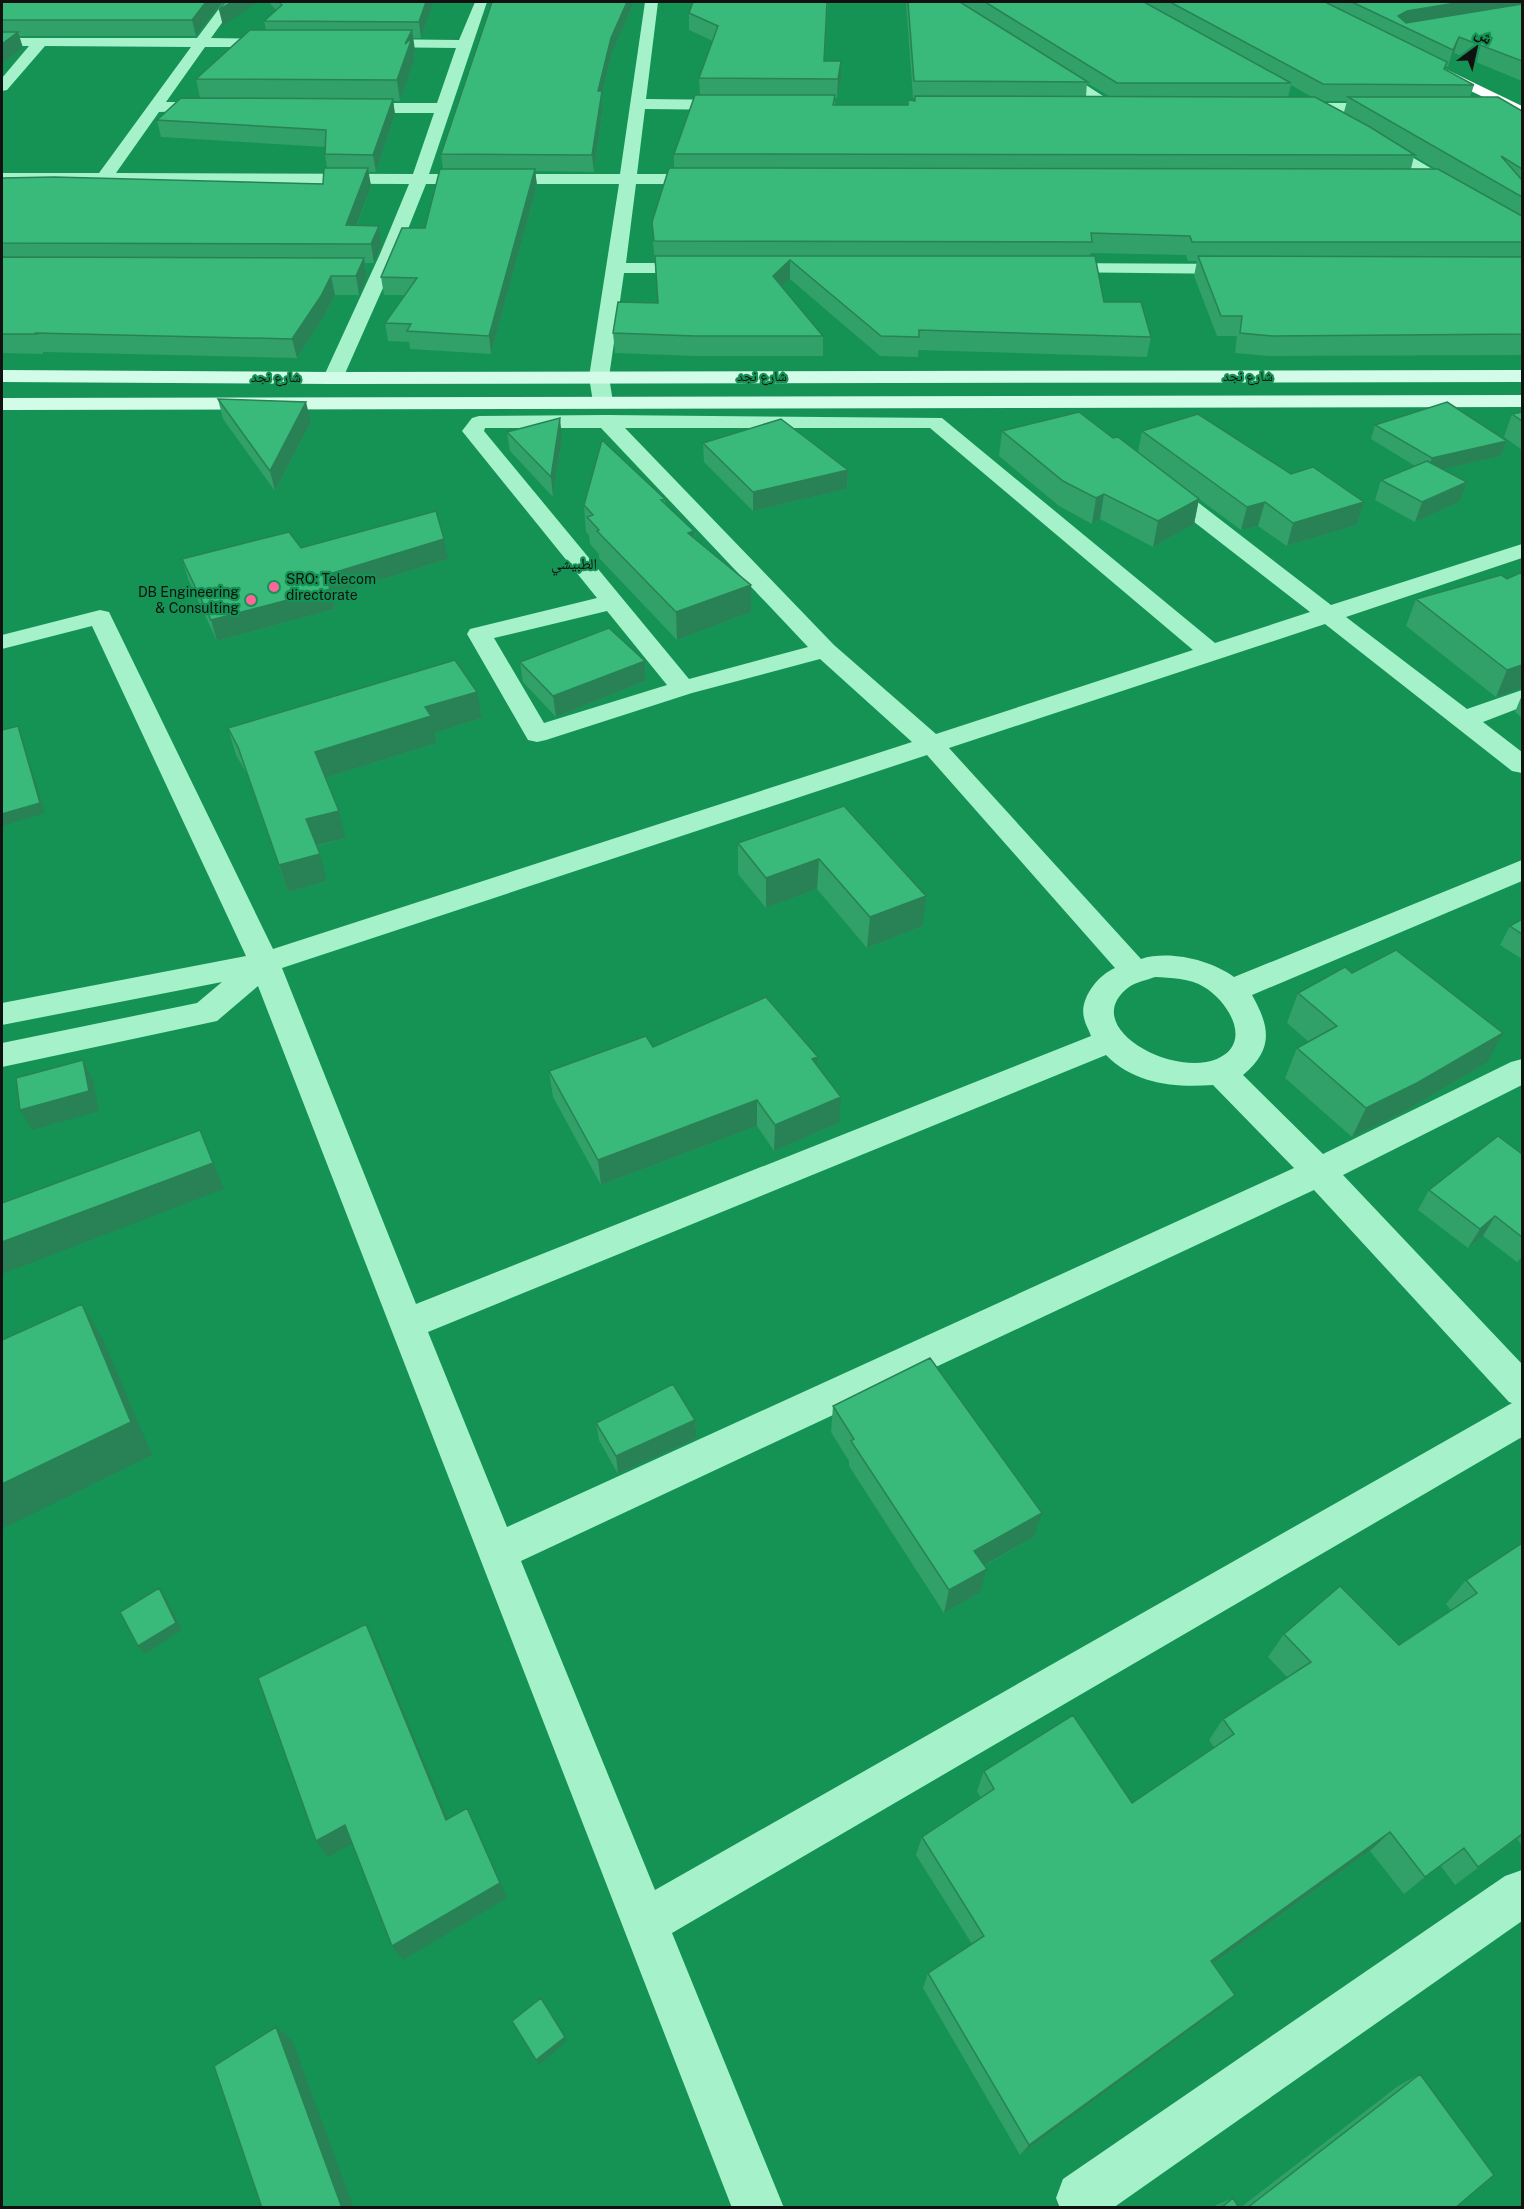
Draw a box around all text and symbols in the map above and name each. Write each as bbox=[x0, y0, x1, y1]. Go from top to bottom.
north arrow bbox=[1446, 18, 1506, 78]
text: ش bbox=[1472, 23, 1496, 48]
street label: شارع نجد bbox=[737, 368, 787, 386]
street label: شارع نجد bbox=[1223, 368, 1273, 386]
street label: شارع نجد bbox=[251, 369, 301, 387]
district label: الطبيشي bbox=[551, 555, 597, 576]
place label: SRO: Telecom directorate bbox=[286, 571, 376, 603]
marker: SRO: Telecom directorate bbox=[267, 580, 281, 594]
place label: DB Engineering & Consulting bbox=[138, 584, 239, 616]
marker: DB Engineering & Consulting bbox=[244, 593, 258, 607]

